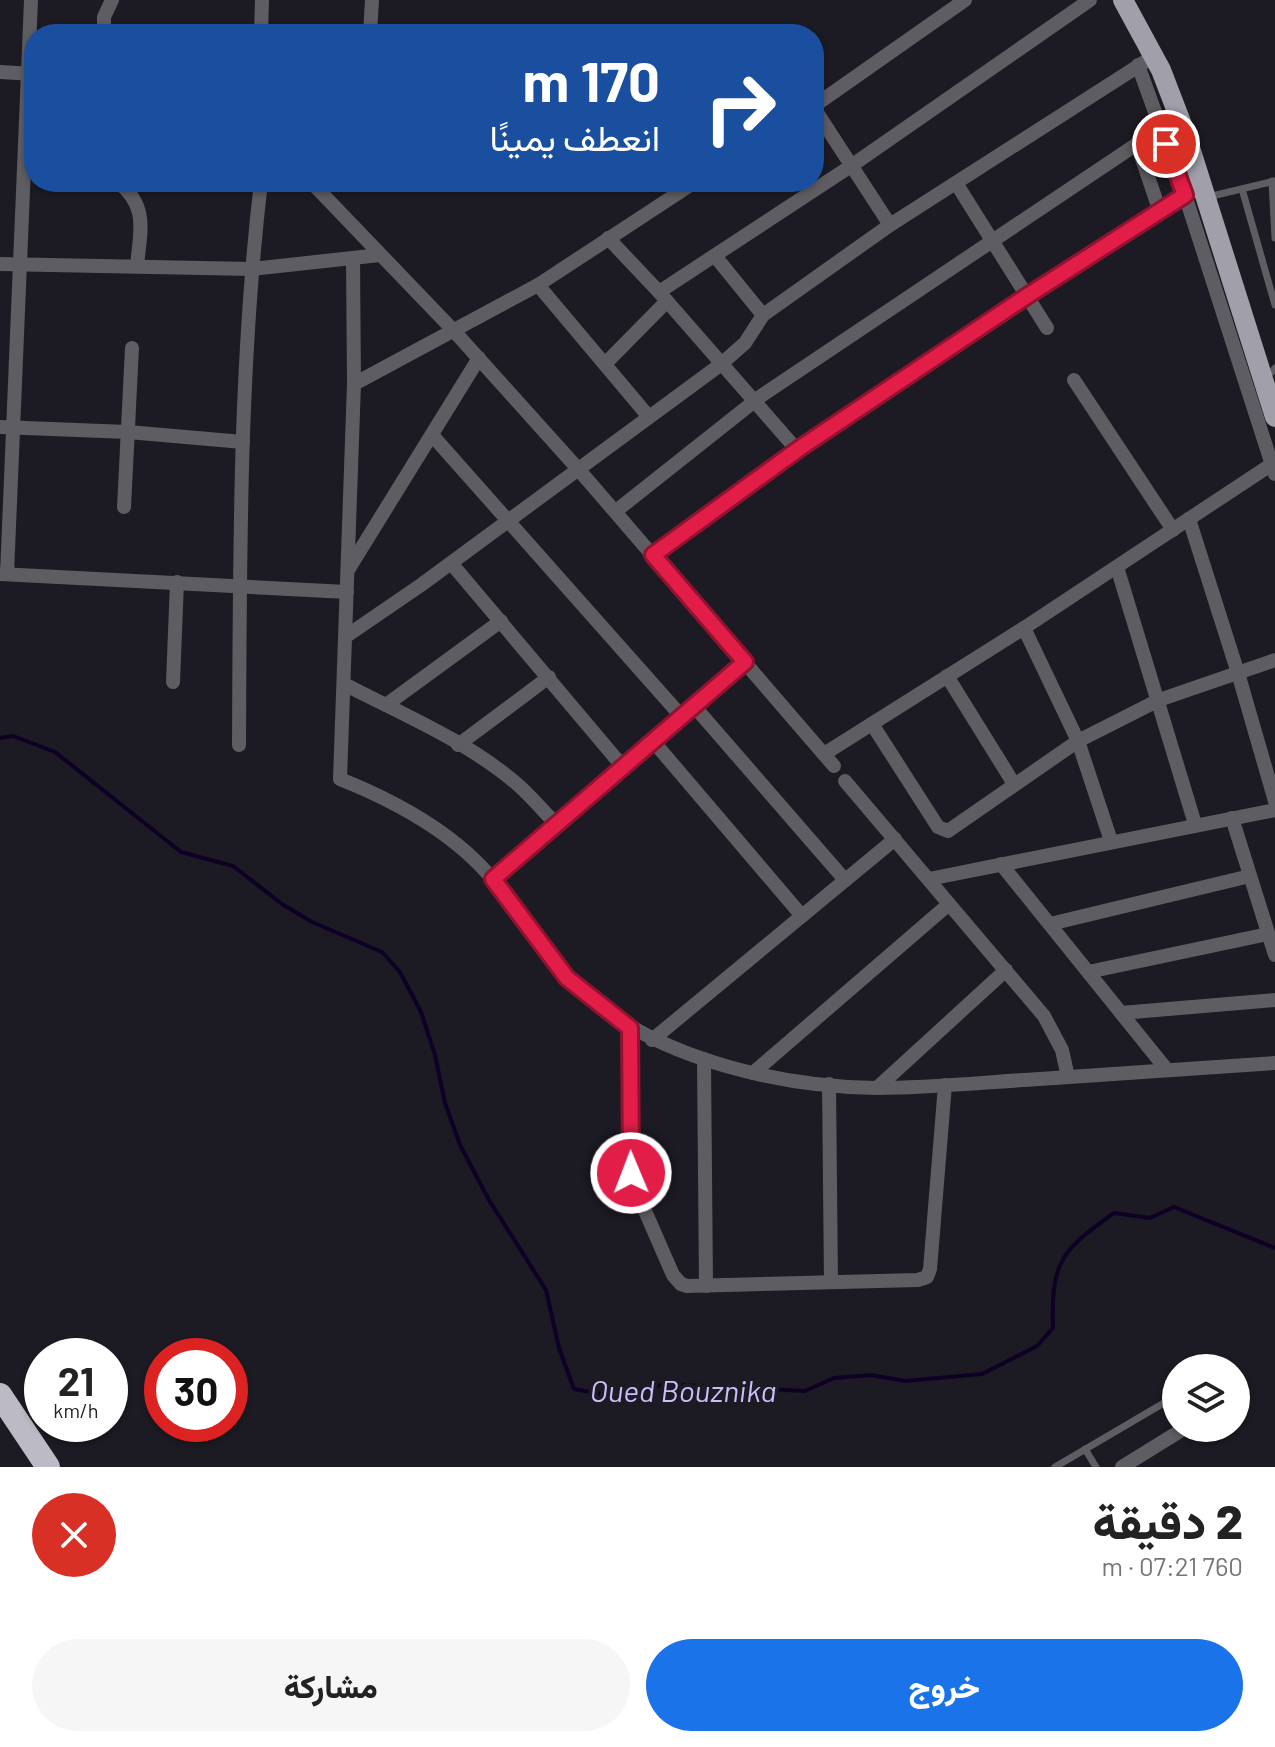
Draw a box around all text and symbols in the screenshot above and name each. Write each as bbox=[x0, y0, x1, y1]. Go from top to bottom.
text: 170 m bbox=[523, 46, 660, 113]
icon: right bbox=[688, 56, 792, 160]
pin bbox=[1132, 110, 1200, 178]
text: انعطف يمينًا bbox=[489, 115, 660, 158]
icon: arrive bbox=[1144, 122, 1188, 166]
position arrow bbox=[589, 1131, 673, 1215]
speed limit sign: 30 bbox=[144, 1338, 248, 1442]
map controls bbox=[1162, 1354, 1250, 1442]
button: layers bbox=[1162, 1354, 1250, 1442]
text: 21 bbox=[58, 1356, 94, 1404]
water label: Oued Bouznika bbox=[590, 1372, 776, 1408]
text: km/h bbox=[53, 1398, 99, 1422]
text: 2 دقيقة bbox=[1092, 1491, 1243, 1549]
button: close bbox=[32, 1493, 116, 1577]
text: 760 m · 07:21 bbox=[1102, 1550, 1243, 1581]
button: مشاركة bbox=[32, 1639, 630, 1731]
button: خروج bbox=[646, 1639, 1243, 1731]

